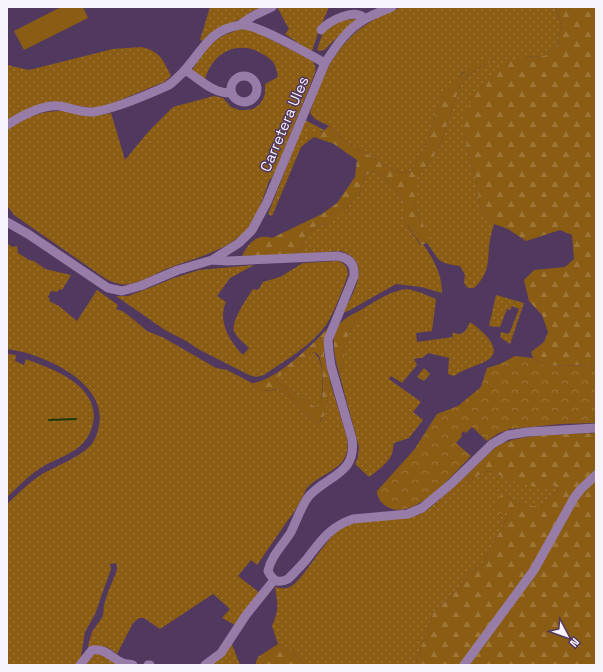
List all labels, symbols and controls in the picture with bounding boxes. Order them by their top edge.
street label: Carretera Ules [255,73,313,175]
north arrow [547,616,587,656]
text: N [567,635,582,650]

